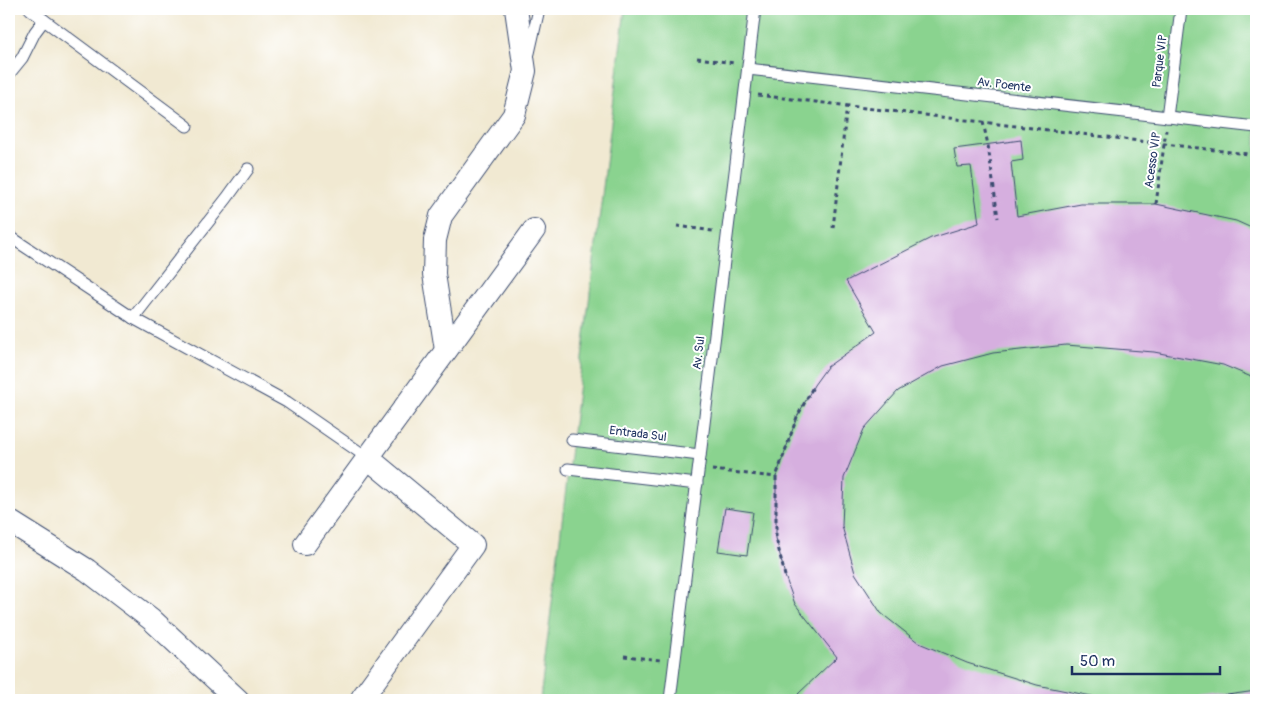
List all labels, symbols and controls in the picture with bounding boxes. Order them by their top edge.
street label: Parque VIP [1149,33,1171,88]
street label: Av. Poente [976,74,1032,96]
street label: Acesso VIP [1142,130,1164,189]
street label: Av. Sul [690,335,709,371]
street label: Entrada Sul [609,423,668,445]
scale bar [1072,644,1220,676]
text: 50 m [1080,652,1115,671]

